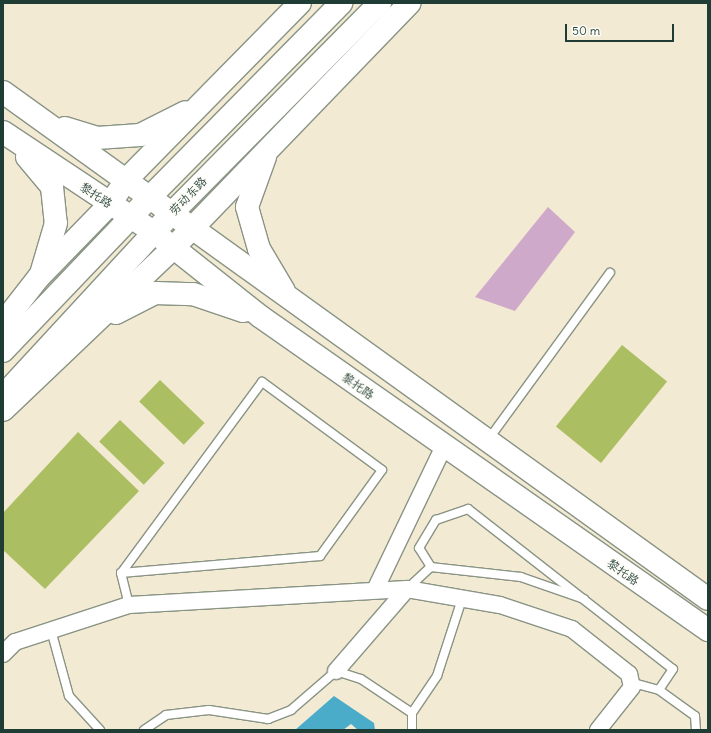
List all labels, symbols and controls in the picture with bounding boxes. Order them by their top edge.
scale bar [567,16,676,42]
text: 50 m [572,23,600,38]
street label: 劳动东路 [166,174,210,218]
street label: 黎托路 [77,179,115,211]
street label: 黎托路 [339,370,377,402]
street label: 黎托路 [604,556,642,588]

